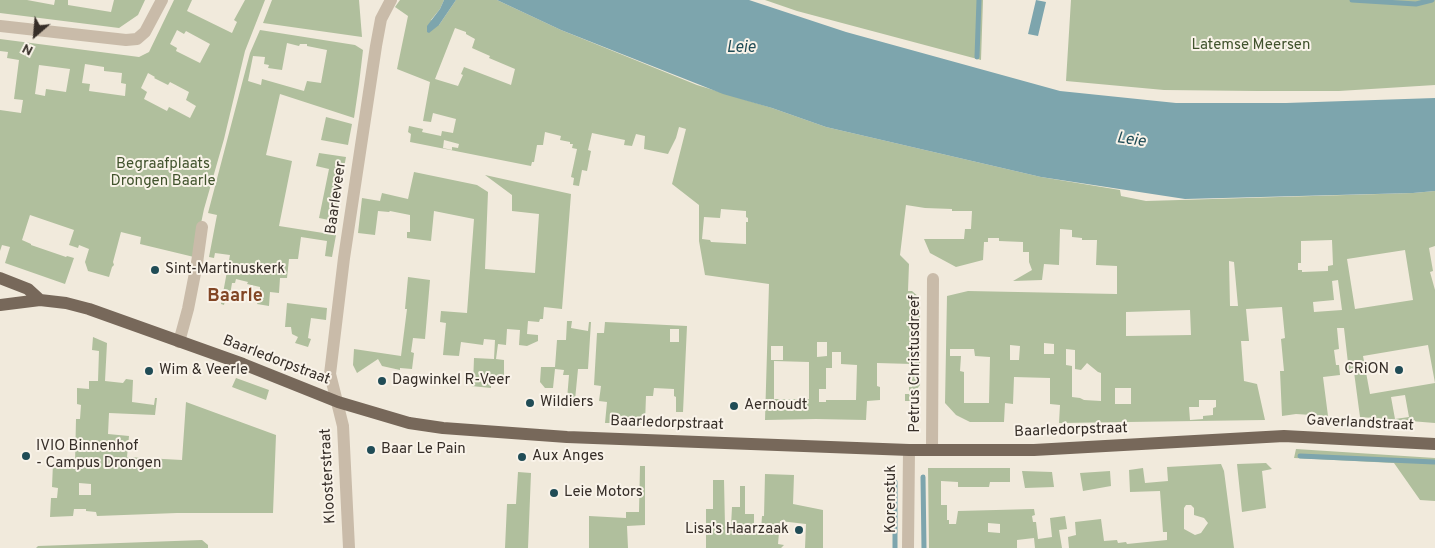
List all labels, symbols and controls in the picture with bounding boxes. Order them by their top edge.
north arrow [10,10,60,60]
park label: Latemse Meersen [1192,37,1310,55]
text: N [20,39,36,59]
water label: Leie [726,39,756,59]
water label: Leie [1115,129,1147,153]
park label: Begraafplaats Drongen Baarle [110,156,216,191]
street label: Baarleveer [323,160,351,236]
place label: Sint-Martinuskerk [165,261,285,279]
marker: Sint-Martinuskerk [149,264,161,276]
district label: Baarle [207,286,263,308]
street label: Petrus Christusdreef [907,295,925,433]
street label: Baarledorpstraat [220,332,332,390]
place label: CRiON [1344,361,1389,379]
place label: Wim & Veerle [159,362,248,380]
marker: CRiON [1393,364,1405,376]
marker: Wim & Veerle [143,365,155,377]
place label: Dagwinkel R-Veer [392,372,510,390]
marker: Dagwinkel R-Veer [376,375,388,387]
place label: Wildiers [540,394,594,412]
marker: Wildiers [524,397,536,409]
place label: Aernoudt [744,397,808,415]
marker: Aernoudt [728,400,740,412]
street label: Gaverlandstraat [1306,412,1414,436]
street label: Baarledorpstraat [610,413,724,435]
street label: Baarledorpstraat [1014,420,1128,442]
street label: Kloosterstraat [318,428,340,524]
place label: IVIO Binnenhof - Campus Drongen [36,438,161,473]
place label: Baar Le Pain [381,441,466,459]
marker: Baar Le Pain [365,444,377,456]
place label: Aux Anges [532,448,604,466]
marker: IVIO Binnenhof - Campus Drongen [20,450,32,462]
marker: Aux Anges [516,451,528,463]
street label: Korenstuk [883,465,901,533]
place label: Leie Motors [564,484,643,502]
marker: Leie Motors [548,487,560,499]
place label: Lisa's Haarzaak [685,521,789,539]
marker: Lisa's Haarzaak [793,524,805,536]

